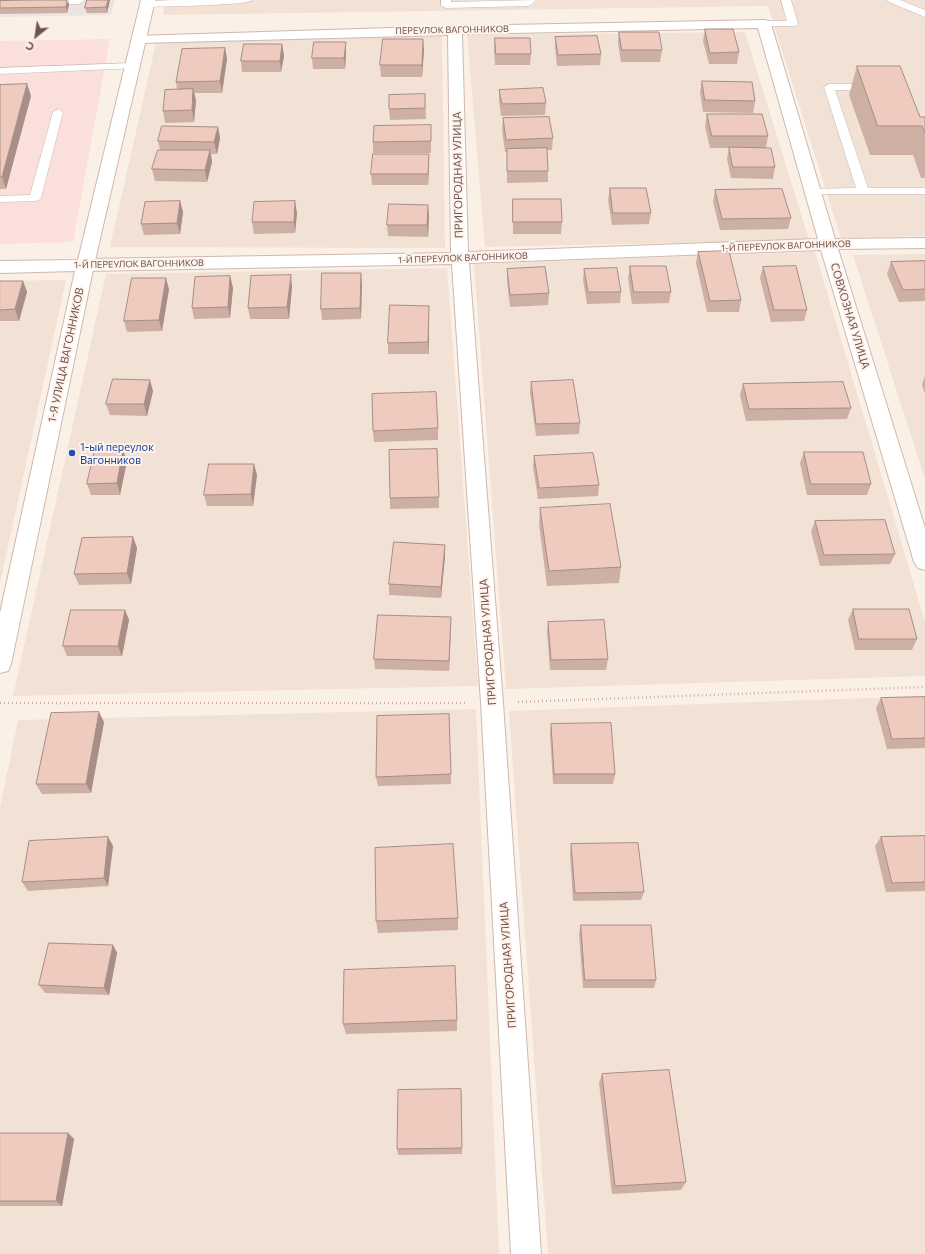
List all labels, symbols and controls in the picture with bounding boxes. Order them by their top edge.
north arrow [16,16,56,56]
street label: ПЕРЕУЛОК ВАГОННИКОВ [395,24,509,36]
text: С [23,39,36,54]
street label: ПРИГОРОДНАЯ УЛИЦА [450,111,466,239]
street label: 1-Й ПЕРЕУЛОК ВАГОННИКОВ [721,238,851,254]
street label: 1-Й ПЕРЕУЛОК ВАГОННИКОВ [398,250,528,266]
street label: 1-Й ПЕРЕУЛОК ВАГОННИКОВ [74,257,204,271]
street label: СОВХОЗНАЯ УЛИЦА [828,261,872,371]
street label: 1-Я УЛИЦА ВАГОННИКОВ [45,286,87,424]
place label: 1-ый переулок Вагонников [80,440,154,466]
marker: 1-ый переулок Вагонников [67,448,77,458]
street label: ПРИГОРОДНАЯ УЛИЦА [477,578,499,706]
street label: ПРИГОРОДНАЯ УЛИЦА [497,901,519,1029]

